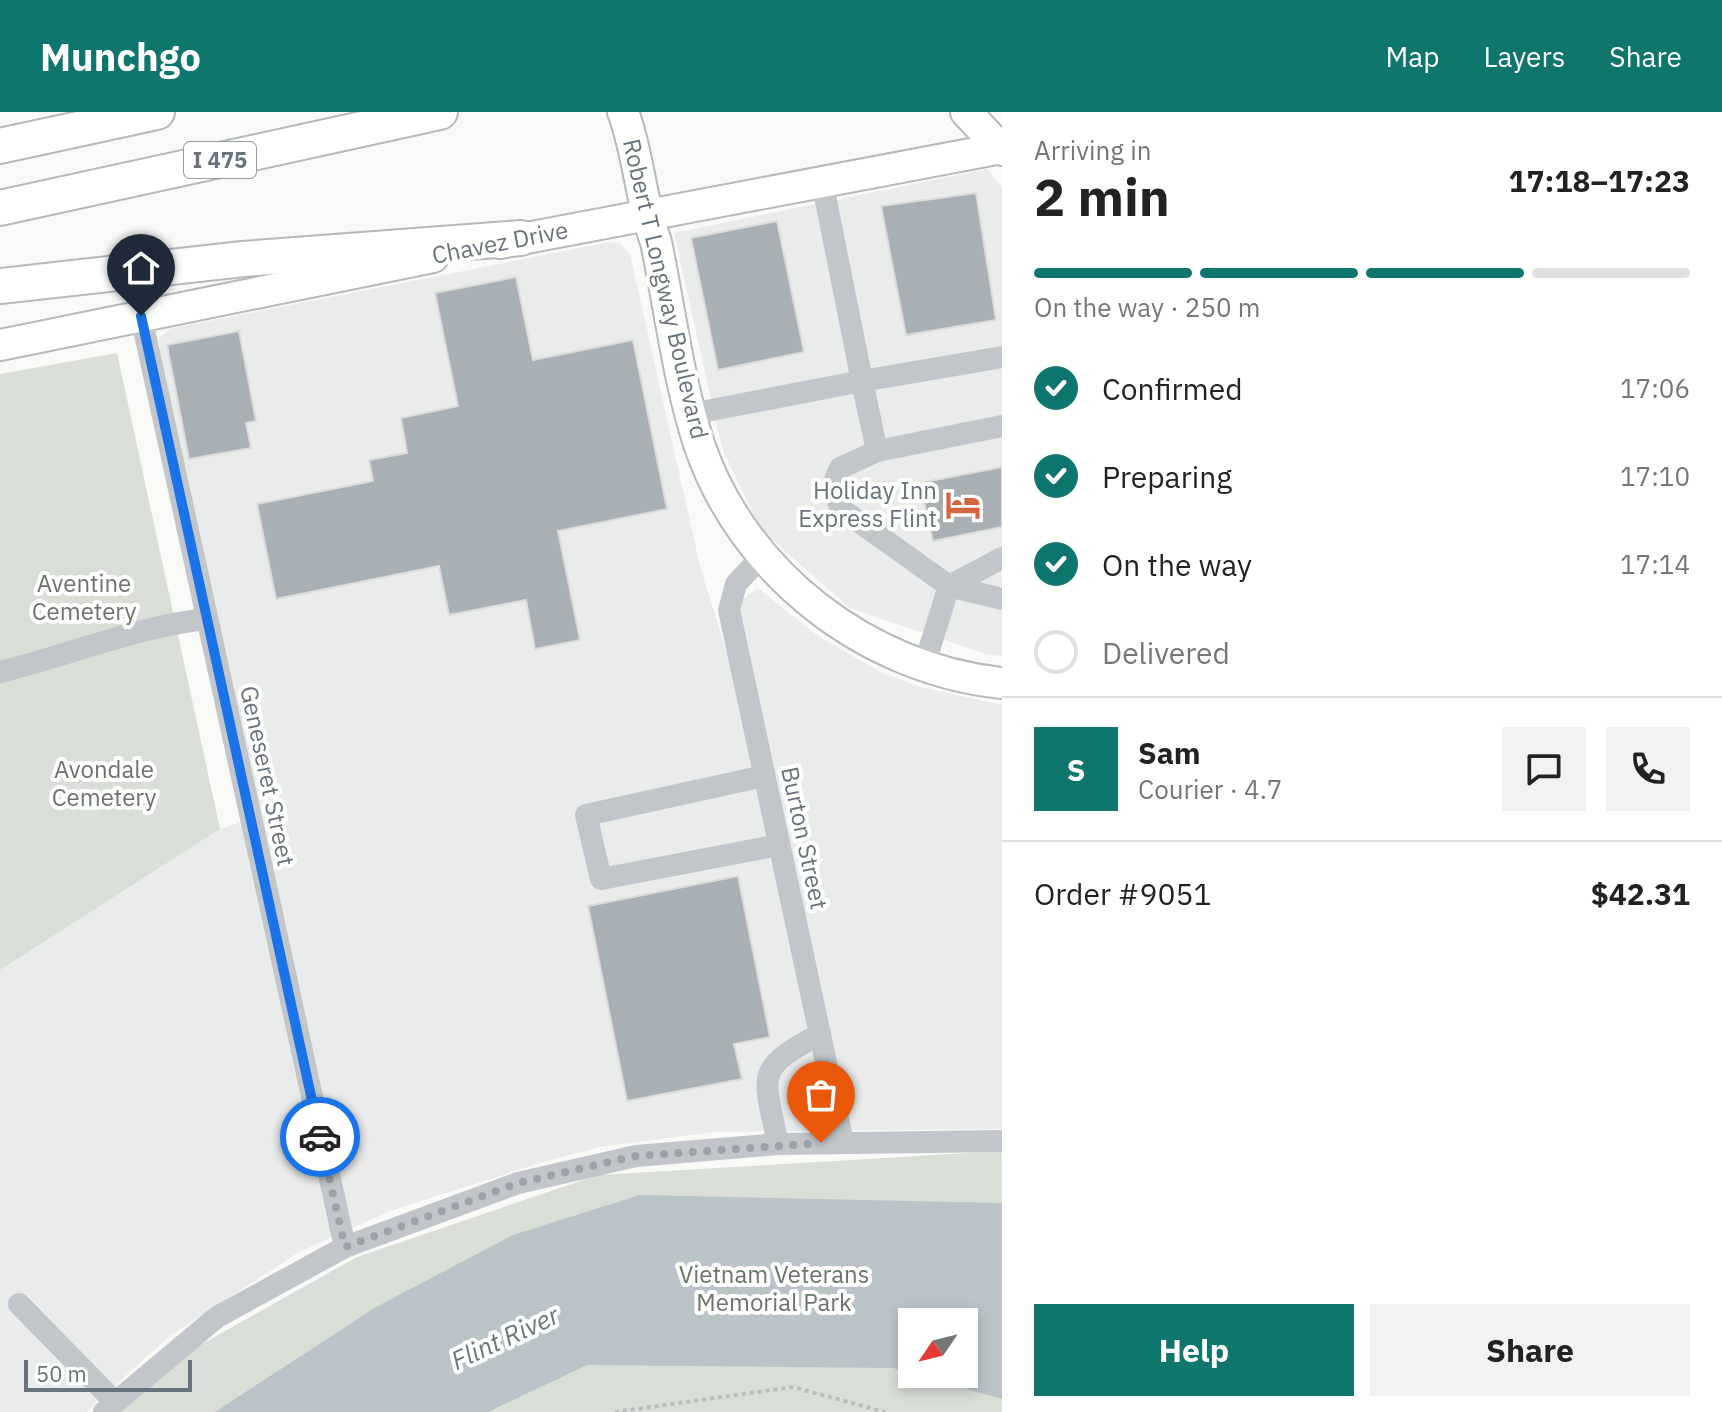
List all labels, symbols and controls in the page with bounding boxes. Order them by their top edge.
text: Munchgo [40,32,201,81]
text: Map [1385,38,1439,75]
text: Layers [1483,38,1565,75]
text: Share [1609,38,1682,75]
text: Arriving in [1034,133,1151,167]
street label: Robert T Longway Boulevard [616,135,716,442]
road number: I 475 [184,142,256,178]
text: 17:18–17:23 [1509,161,1690,200]
text: 2 min [1034,163,1170,230]
street label: Chavez Drive [429,213,571,271]
pin [107,234,175,316]
icon: home [119,246,163,290]
text: On the way · 250 m [1034,290,1260,324]
icon: check [1034,366,1078,410]
text: Confirmed [1102,369,1243,408]
text: 17:06 [1620,371,1690,405]
icon: check [1034,454,1078,498]
text: Preparing [1102,457,1232,496]
text: 17:10 [1620,459,1690,493]
place label: Holiday Inn Express Flint [798,474,937,534]
hotel icon: Holiday Inn Express Flint [944,486,982,524]
icon: check [1034,542,1078,586]
text: On the way [1102,545,1252,584]
text: 17:14 [1620,547,1690,581]
park label: Aventine Cemetery [32,567,136,627]
text: Delivered [1102,633,1230,672]
street label: Geneseret Street [233,683,303,869]
button: chat [1502,727,1586,811]
button: phone [1606,727,1690,811]
text: Sam [1138,733,1201,772]
text: S [1067,750,1085,789]
park label: Avondale Cemetery [52,753,156,813]
street label: Burton Street [774,763,836,912]
text: Courier · 4.7 [1138,772,1282,806]
text: Order #9051 [1034,874,1211,913]
text: $42.31 [1591,874,1690,913]
pin [787,1061,855,1143]
icon: bag [799,1073,843,1117]
courier [280,1097,360,1177]
icon: car [298,1115,342,1159]
park label: Vietnam Veterans Memorial Park [679,1258,869,1318]
water label: Flint River [445,1297,565,1377]
button: Help [1034,1304,1354,1396]
button: Share [1370,1304,1690,1396]
north arrow [898,1308,978,1388]
map controls [898,1308,978,1388]
scale bar [24,1356,192,1392]
text: 50 m [36,1359,87,1388]

